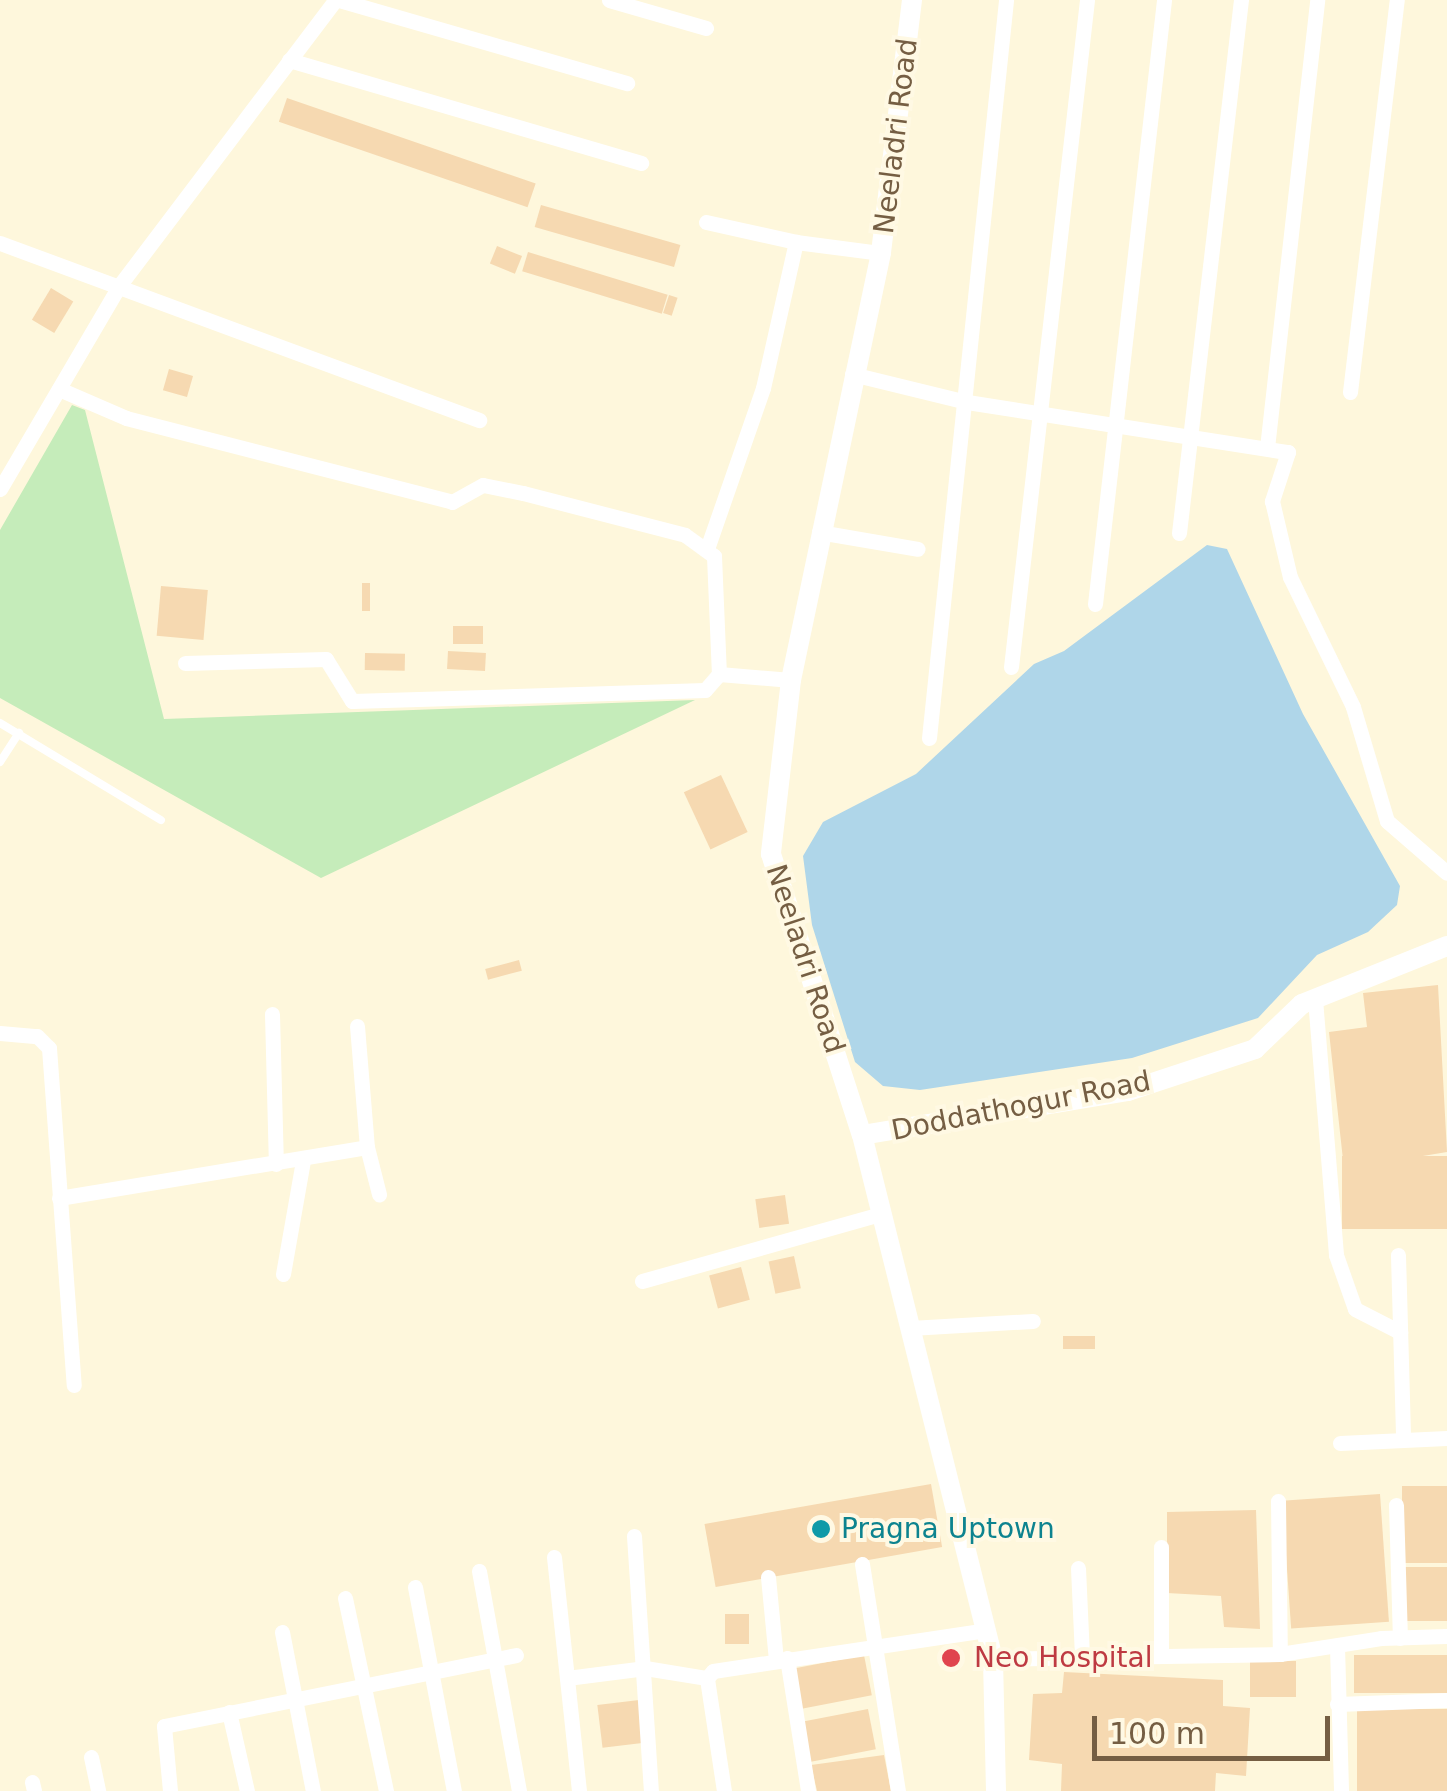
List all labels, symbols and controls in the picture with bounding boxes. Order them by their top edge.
street label: Neeladri Road [867,36,925,236]
street label: Neeladri Road [759,860,851,1058]
street label: Doddathogur Road [888,1064,1154,1148]
place label: Pragna Uptown [841,1512,1055,1546]
marker: Pragna Uptown [810,1518,832,1540]
place label: Neo Hospital [974,1641,1152,1675]
marker: Neo Hospital [938,1645,964,1671]
scale bar [1097,1696,1334,1758]
text: 100 m [1109,1716,1205,1751]

